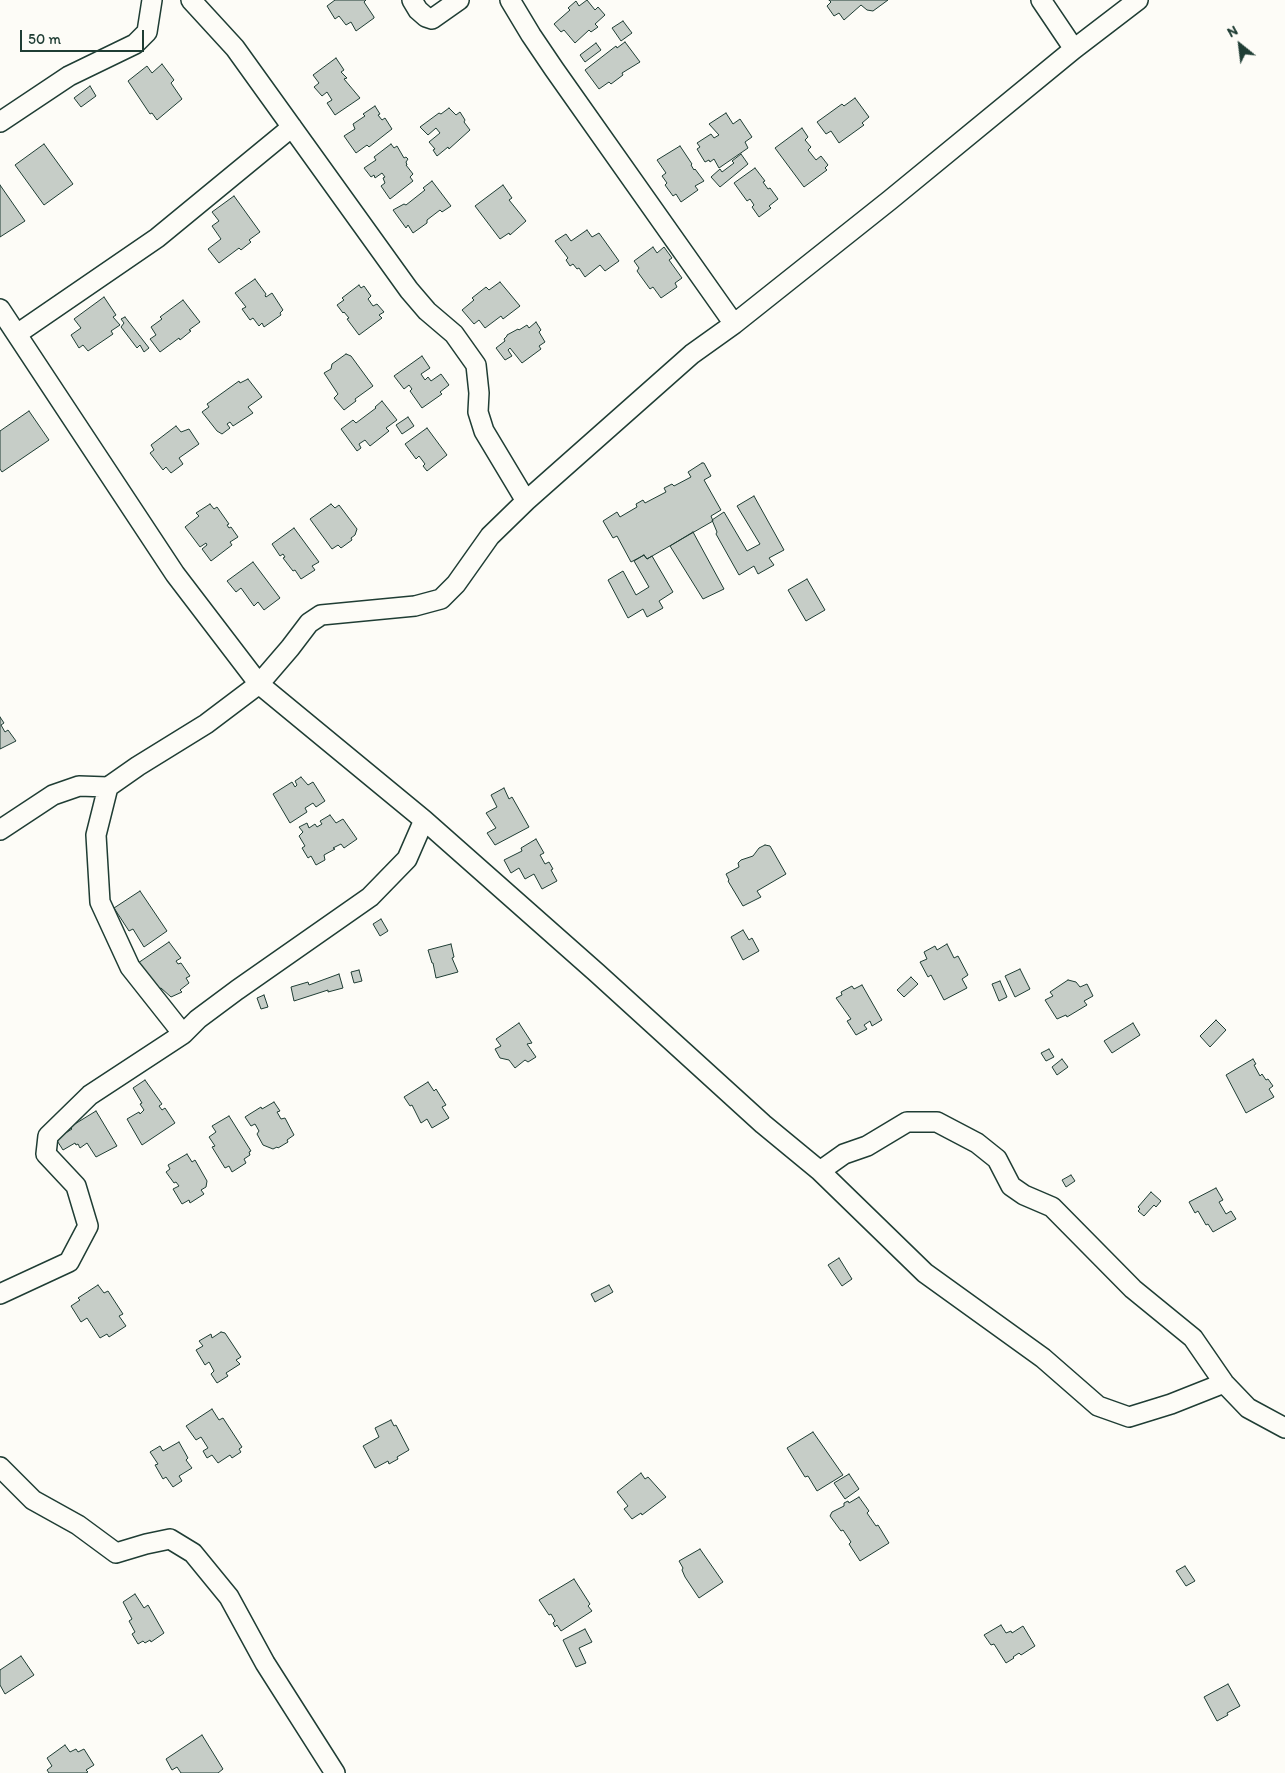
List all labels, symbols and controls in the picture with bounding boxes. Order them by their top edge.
scale bar [22,20,146,52]
north arrow [1215,20,1265,70]
text: N [1224,22,1241,41]
text: 50 m [28,30,61,48]

